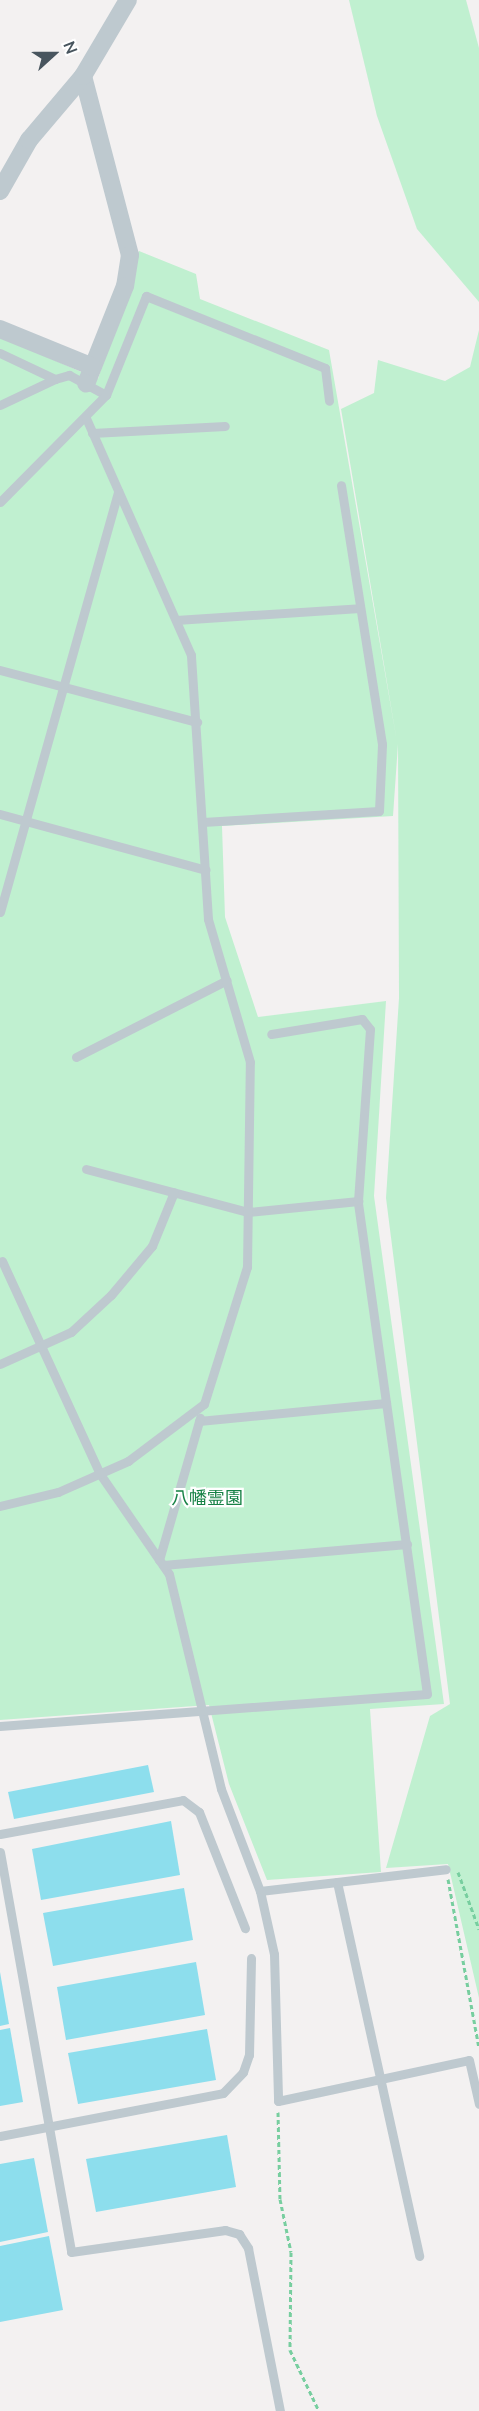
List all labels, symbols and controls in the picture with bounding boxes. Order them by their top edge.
north arrow [24,24,84,84]
text: N [59,38,82,57]
park label: 八幡霊園 [171,1487,243,1509]

